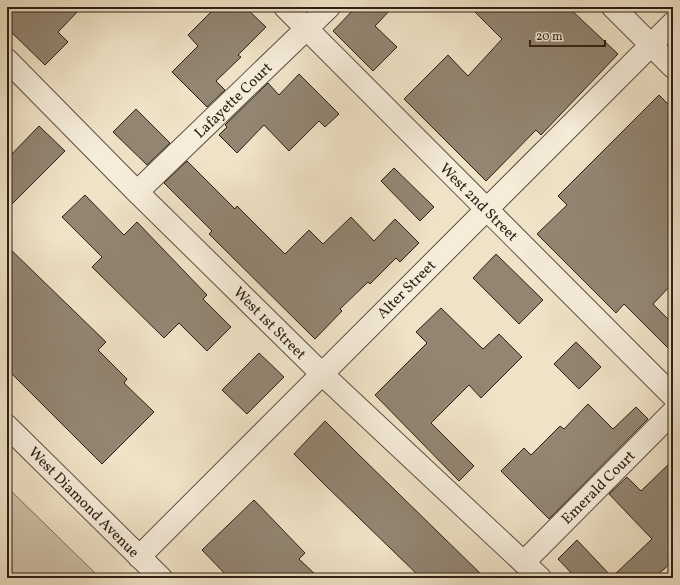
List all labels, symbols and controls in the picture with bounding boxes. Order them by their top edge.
scale bar [530,22,605,48]
text: 20 m [536,29,563,45]
street label: Lafayette Court [190,58,278,144]
street label: West 2nd Street [434,159,522,247]
street label: Alter Street [373,256,441,324]
street label: West 1st Street [228,283,310,365]
street label: West Diamond Avenue [23,443,143,563]
street label: Emerald Court [557,446,641,530]

